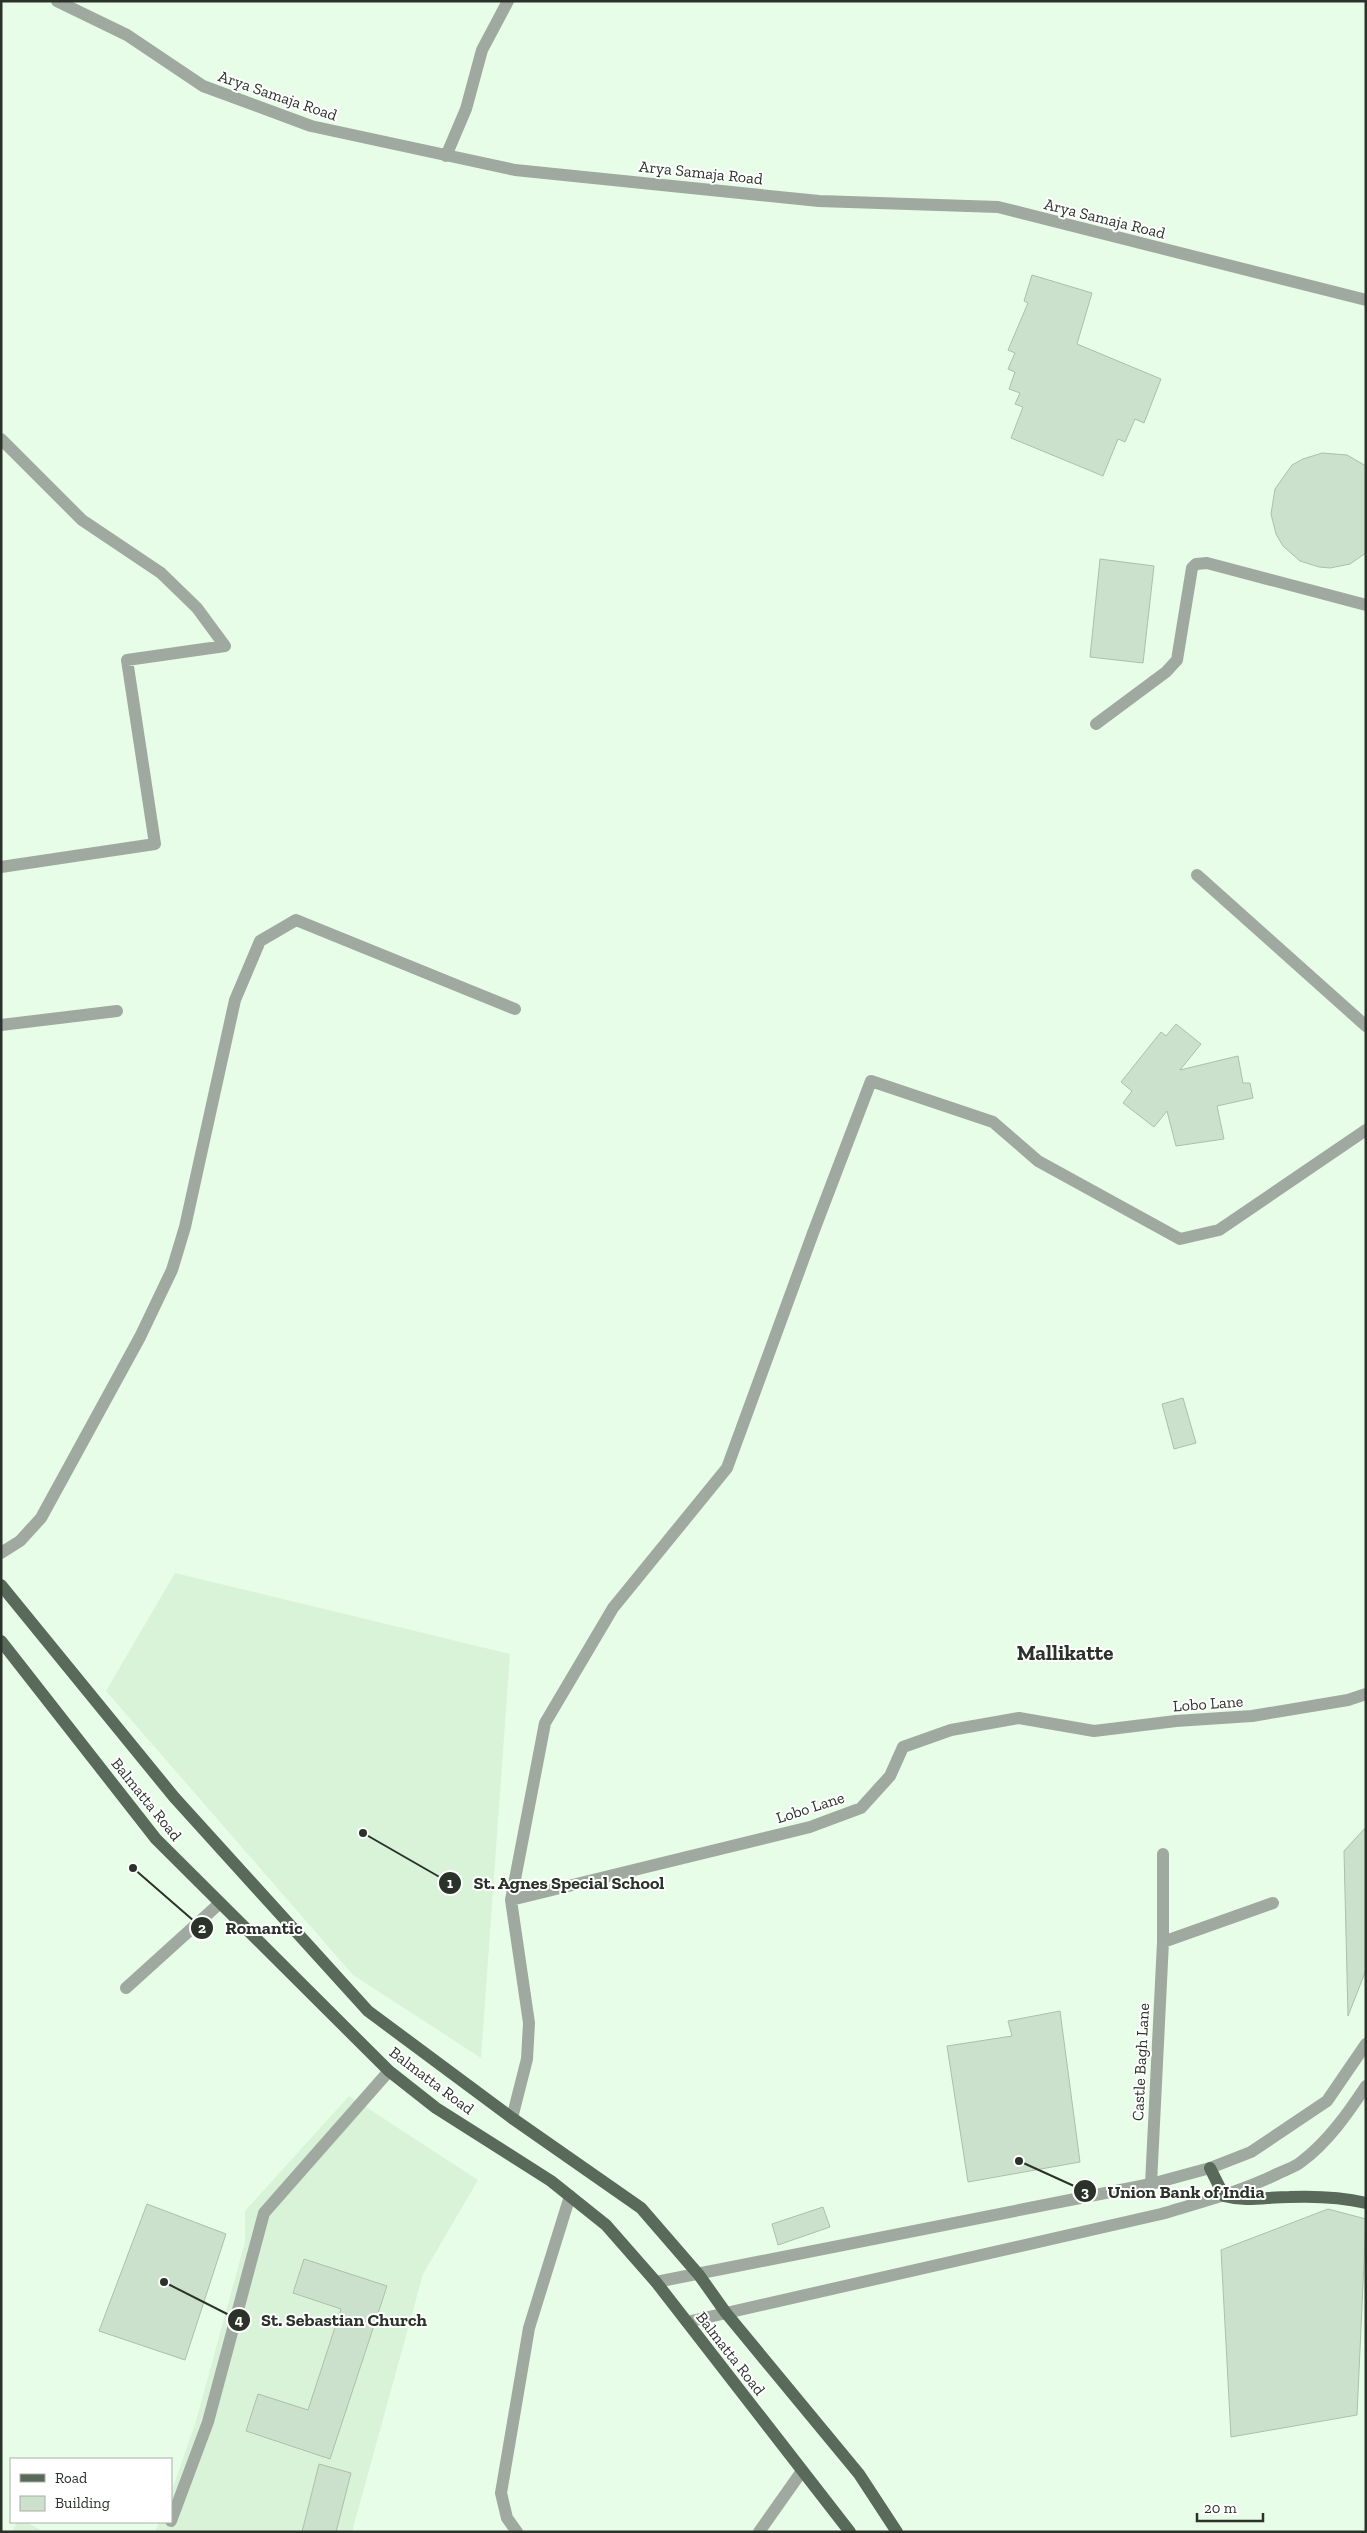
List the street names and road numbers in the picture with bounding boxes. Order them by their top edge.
street label: Arya Samaja Road [216,66,340,125]
street label: Arya Samaja Road [638,157,764,188]
street label: Arya Samaja Road [1042,194,1168,243]
street label: Lobo Lane [1172,1692,1244,1715]
street label: Balmatta Road [108,1754,186,1845]
street label: Lobo Lane [774,1788,847,1827]
street label: Castle Bagh Lane [1128,2003,1153,2122]
street label: Balmatta Road [386,2042,478,2118]
street label: Balmatta Road [692,2308,769,2399]

